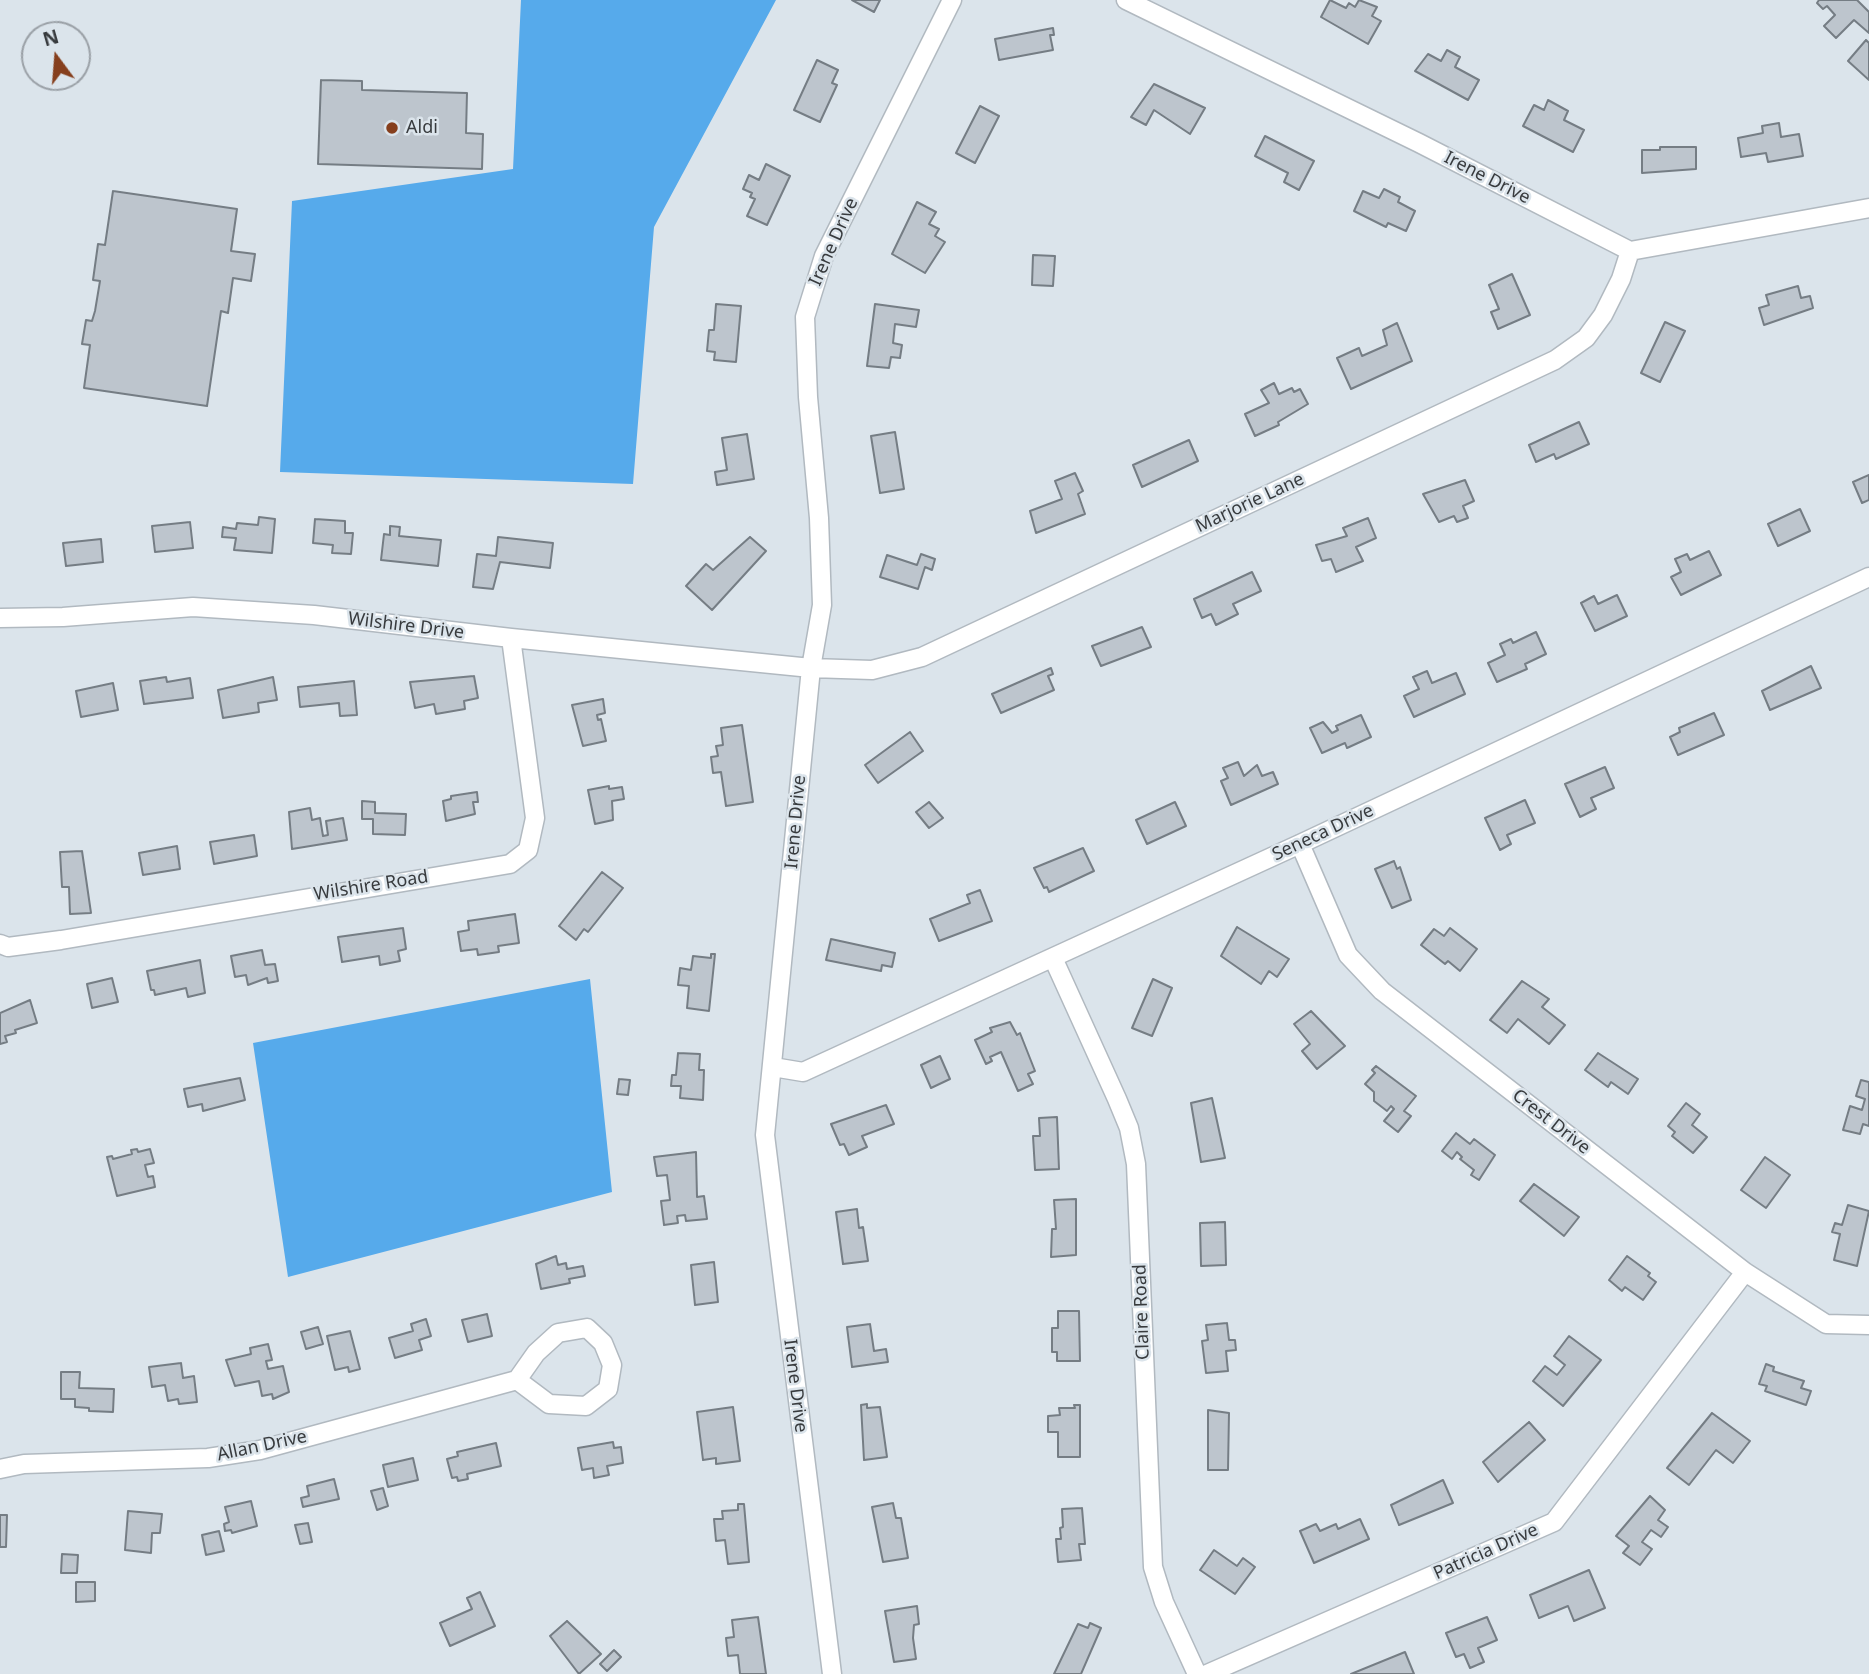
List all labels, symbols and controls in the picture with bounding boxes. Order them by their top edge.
north arrow [21,21,91,91]
text: N [40,23,62,52]
place label: Aldi [406,117,438,139]
marker: Aldi [384,120,400,136]
street label: Irene Drive [1440,147,1534,209]
street label: Irene Drive [805,195,863,289]
street label: Marjorie Lane [1192,468,1308,538]
street label: Wilshire Drive [347,608,465,644]
street label: Irene Drive [781,774,811,870]
street label: Seneca Drive [1269,800,1377,866]
street label: Wilshire Road [312,866,430,906]
street label: Crest Drive [1508,1085,1594,1159]
street label: Claire Road [1130,1264,1154,1360]
street label: Irene Drive [779,1338,811,1434]
street label: Allan Drive [215,1426,309,1466]
street label: Patricia Drive [1430,1519,1542,1585]

